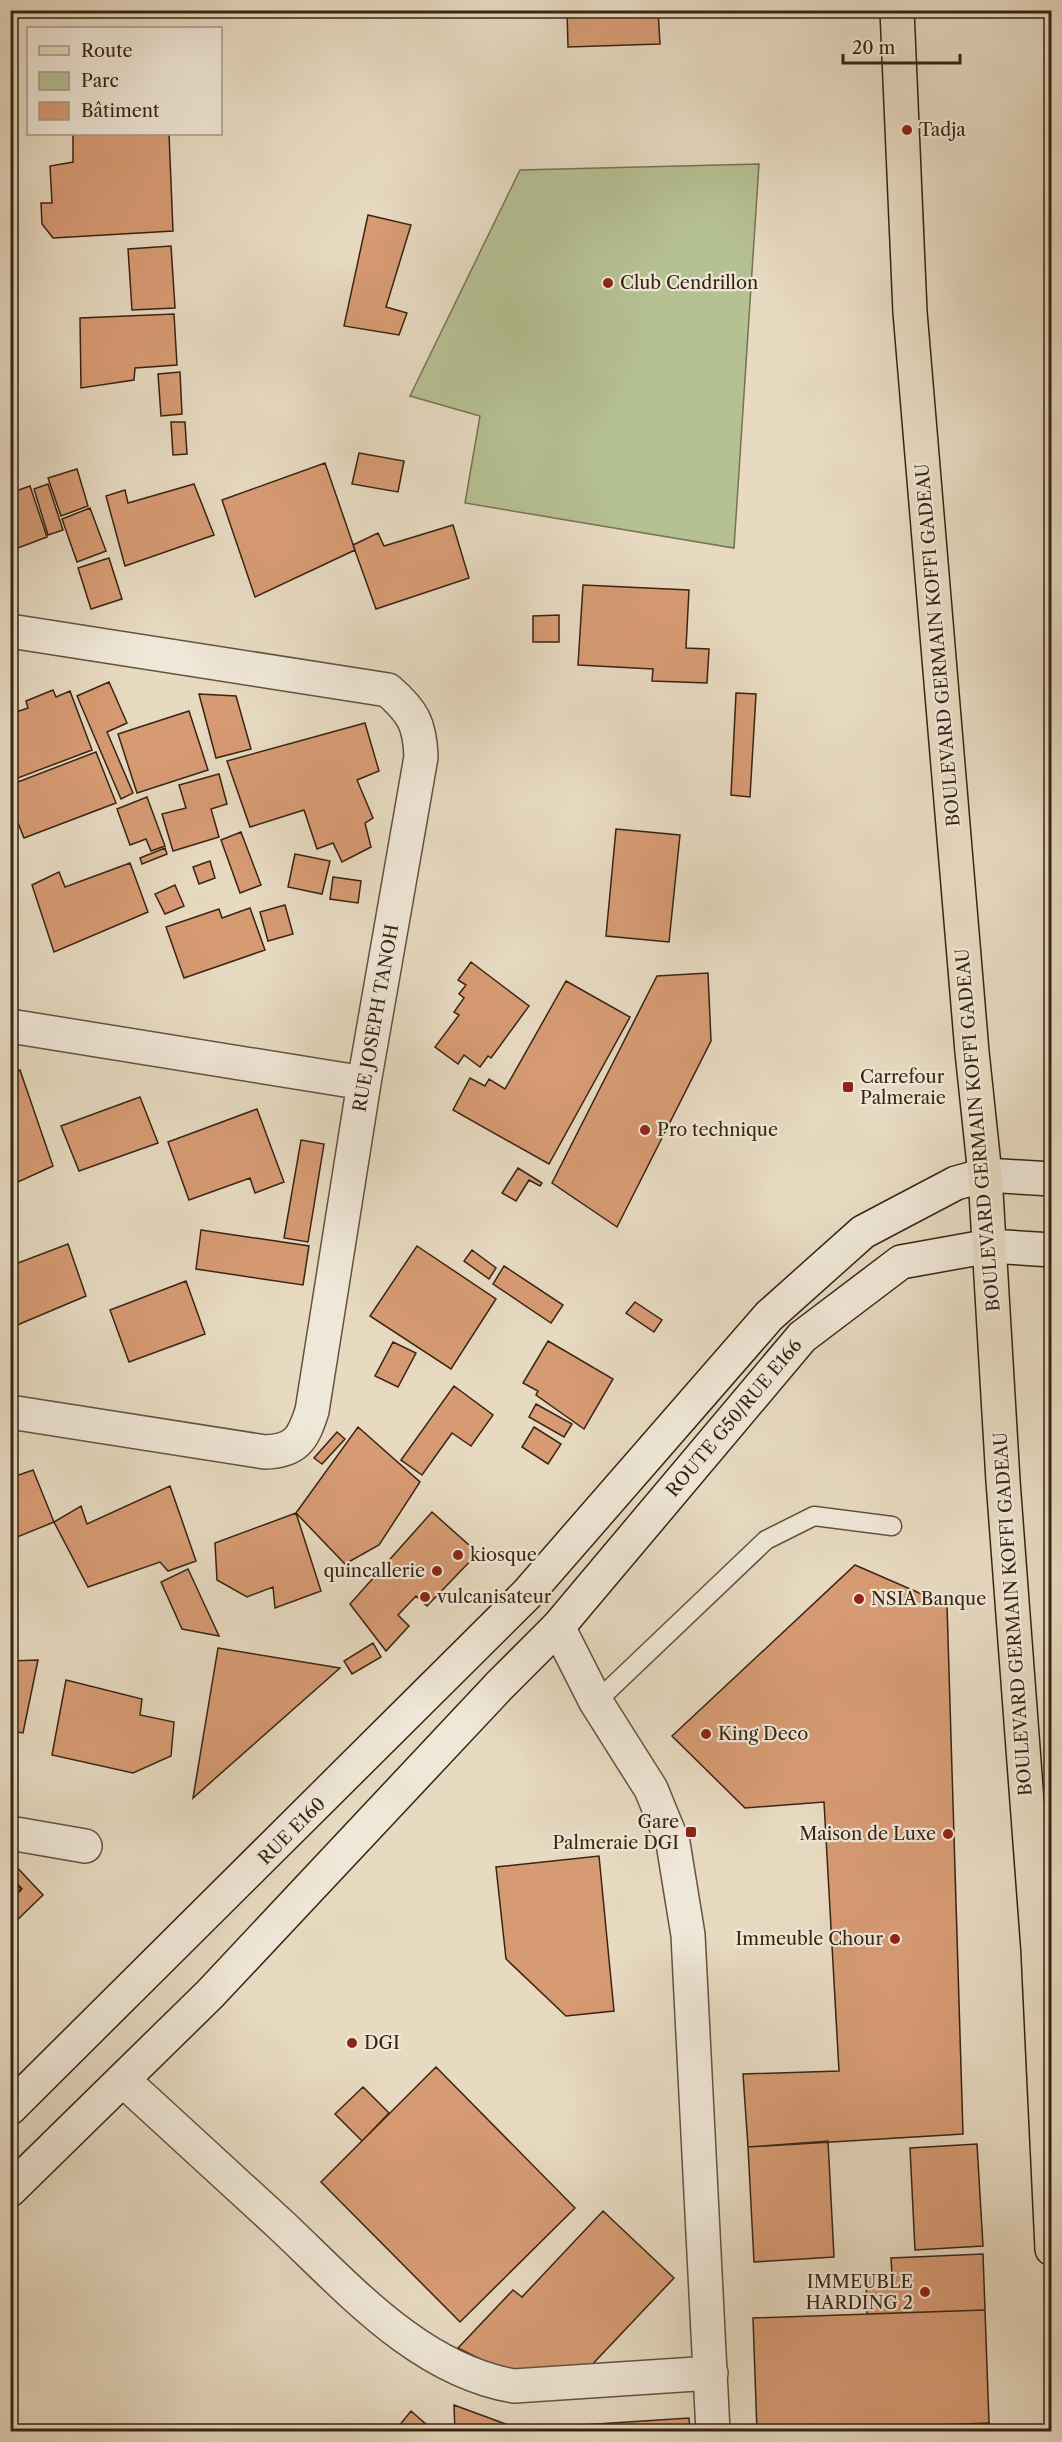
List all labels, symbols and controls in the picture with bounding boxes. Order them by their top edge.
legend [27,27,222,135]
scale bar [843,27,960,65]
text: 20 m [852,37,896,59]
text: Route [81,40,133,62]
text: Parc [81,70,119,92]
text: Bâtiment [81,100,160,122]
place label: Tadja [919,119,966,141]
marker: Tadja [900,123,914,137]
place label: Club Cendrillon [620,272,758,294]
marker: Club Cendrillon [601,276,615,290]
street label: BOULEVARD GERMAIN KOFFI GADEAU [911,462,965,828]
street label: RUE JOSEPH TANOH [349,922,403,1114]
street label: BOULEVARD GERMAIN KOFFI GADEAU [951,947,1005,1313]
place label: Carrefour Palmeraie [860,1066,946,1109]
marker: Carrefour Palmeraie [841,1080,855,1094]
place label: Pro technique [657,1119,778,1141]
marker: Pro technique [638,1123,652,1137]
street label: ROUTE G50/RUE E166 [662,1335,806,1501]
street label: BOULEVARD GERMAIN KOFFI GADEAU [989,1431,1037,1797]
place label: kiosque [470,1544,537,1566]
marker: kiosque [451,1548,465,1562]
place label: quincallerie [323,1560,425,1582]
marker: quincallerie [430,1564,444,1578]
place label: vulcanisateur [436,1586,552,1608]
place label: NSIA Banque [871,1588,986,1610]
marker: vulcanisateur [418,1590,432,1604]
marker: NSIA Banque [852,1592,866,1606]
place label: King Deco [718,1723,808,1745]
marker: King Deco [699,1727,713,1741]
street label: RUE E160 [254,1793,330,1869]
place label: Gare Palmeraie DGI [552,1811,679,1854]
place label: Maison de Luxe [799,1823,936,1845]
marker: Gare Palmeraie DGI [684,1825,698,1839]
marker: Maison de Luxe [941,1827,955,1841]
place label: Immeuble Chour [736,1928,883,1950]
marker: Immeuble Chour [888,1932,902,1946]
place label: DGI [364,2032,400,2054]
marker: DGI [345,2036,359,2050]
place label: IMMEUBLE HARDING 2 [806,2271,913,2314]
marker: IMMEUBLE HARDING 2 [918,2285,932,2299]

